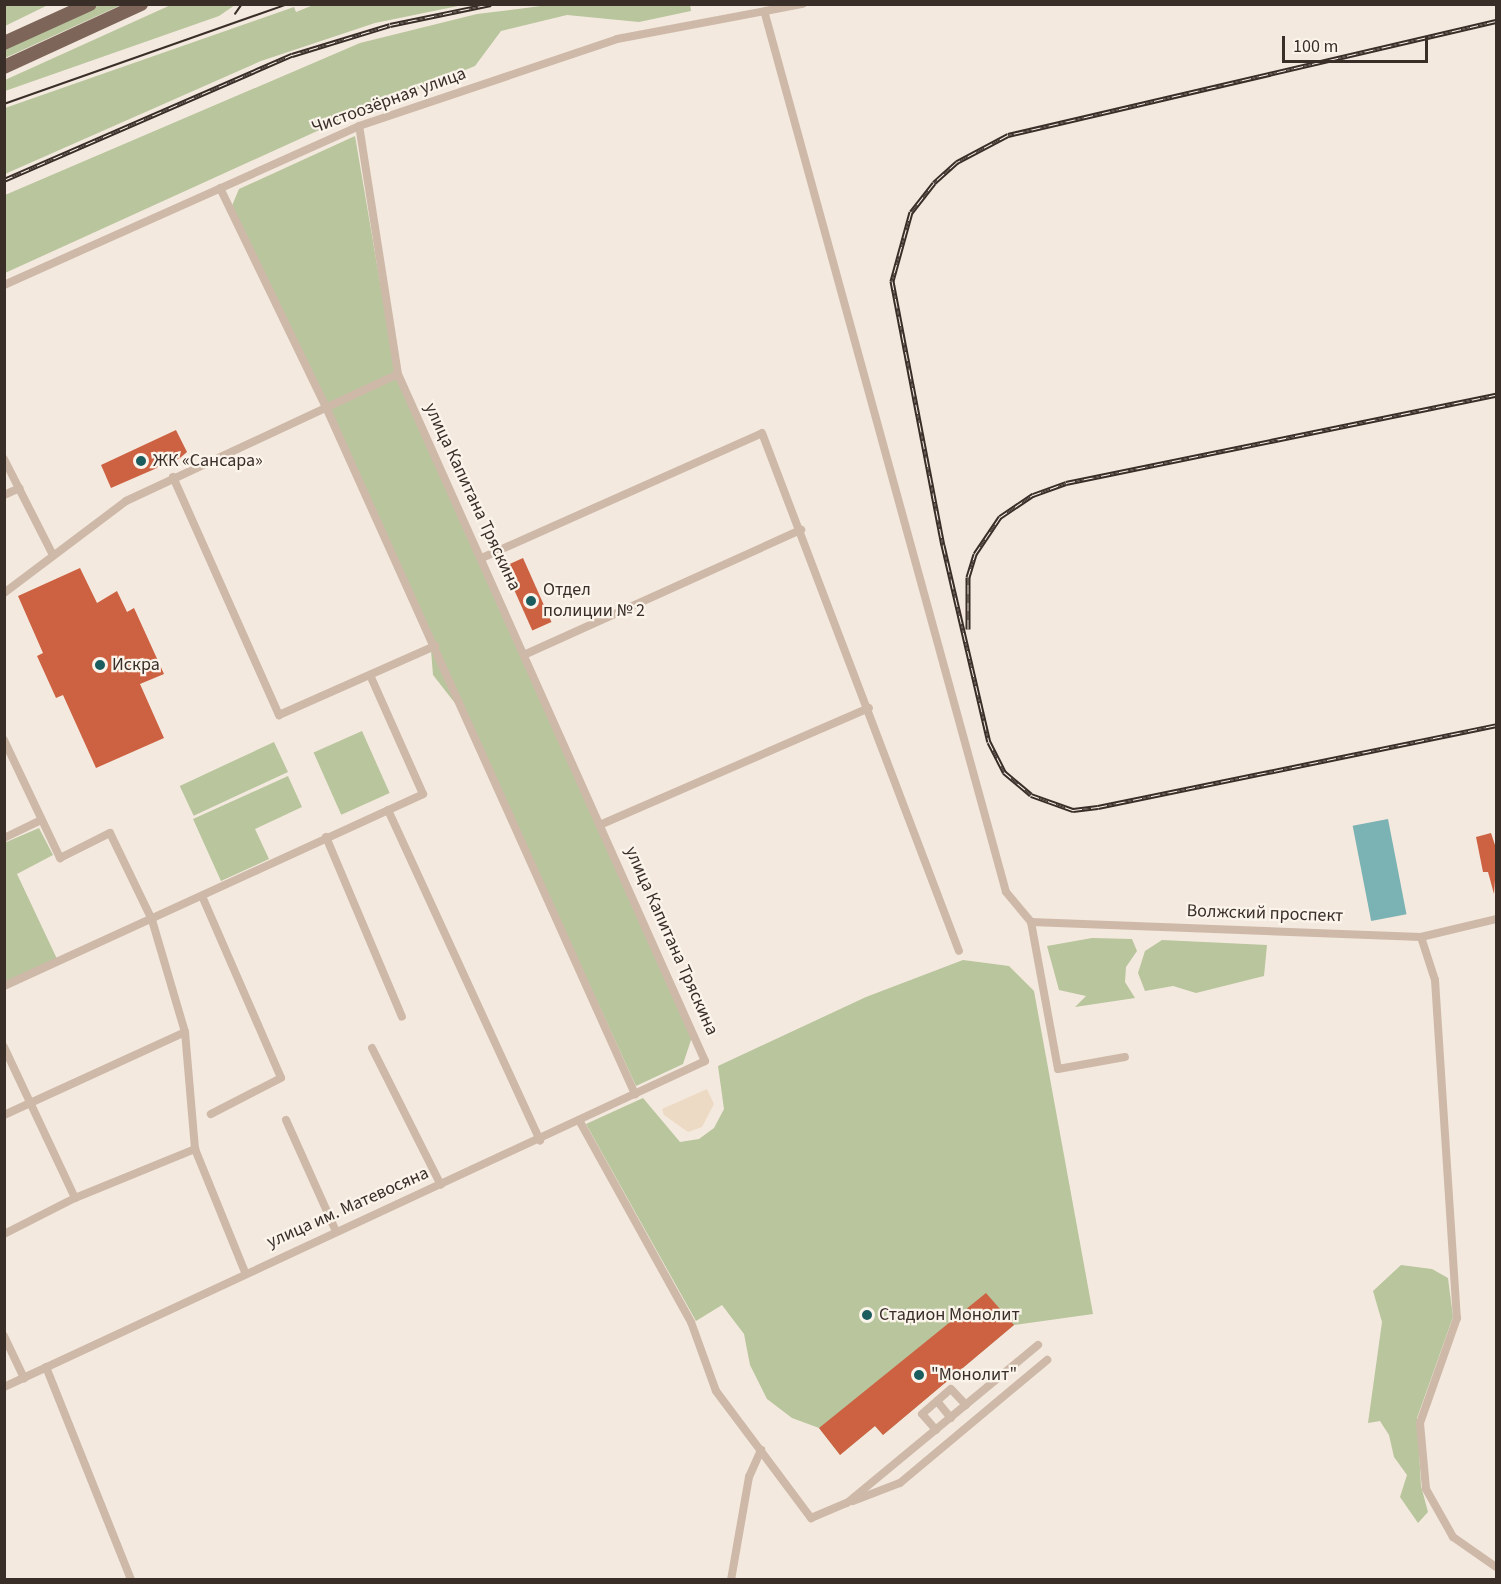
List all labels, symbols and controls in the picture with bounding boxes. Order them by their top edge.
scale bar [1285,24,1430,62]
text: 100 m [1293,34,1338,59]
street label: Чистоозёрная улица [309,63,469,139]
street label: улица Капитана Тряскина [419,400,525,594]
place label: ЖК «Сансара» [153,450,263,472]
marker: ЖК «Сансара» [134,454,148,468]
place label: Отдел полиции № 2 [543,580,645,622]
marker: Отдел полиции № 2 [524,594,538,608]
place label: Искра [112,654,160,676]
marker: Искра [93,658,107,672]
street label: улица Капитана Тряскина [620,843,722,1039]
street label: Волжский проспект [1186,900,1344,928]
street label: улица им. Матевосяна [264,1163,432,1253]
place label: Стадион Монолит [879,1304,1020,1326]
marker: Стадион Монолит [860,1308,874,1322]
place label: "Монолит" [931,1364,1017,1386]
marker: "Монолит" [912,1368,926,1382]

